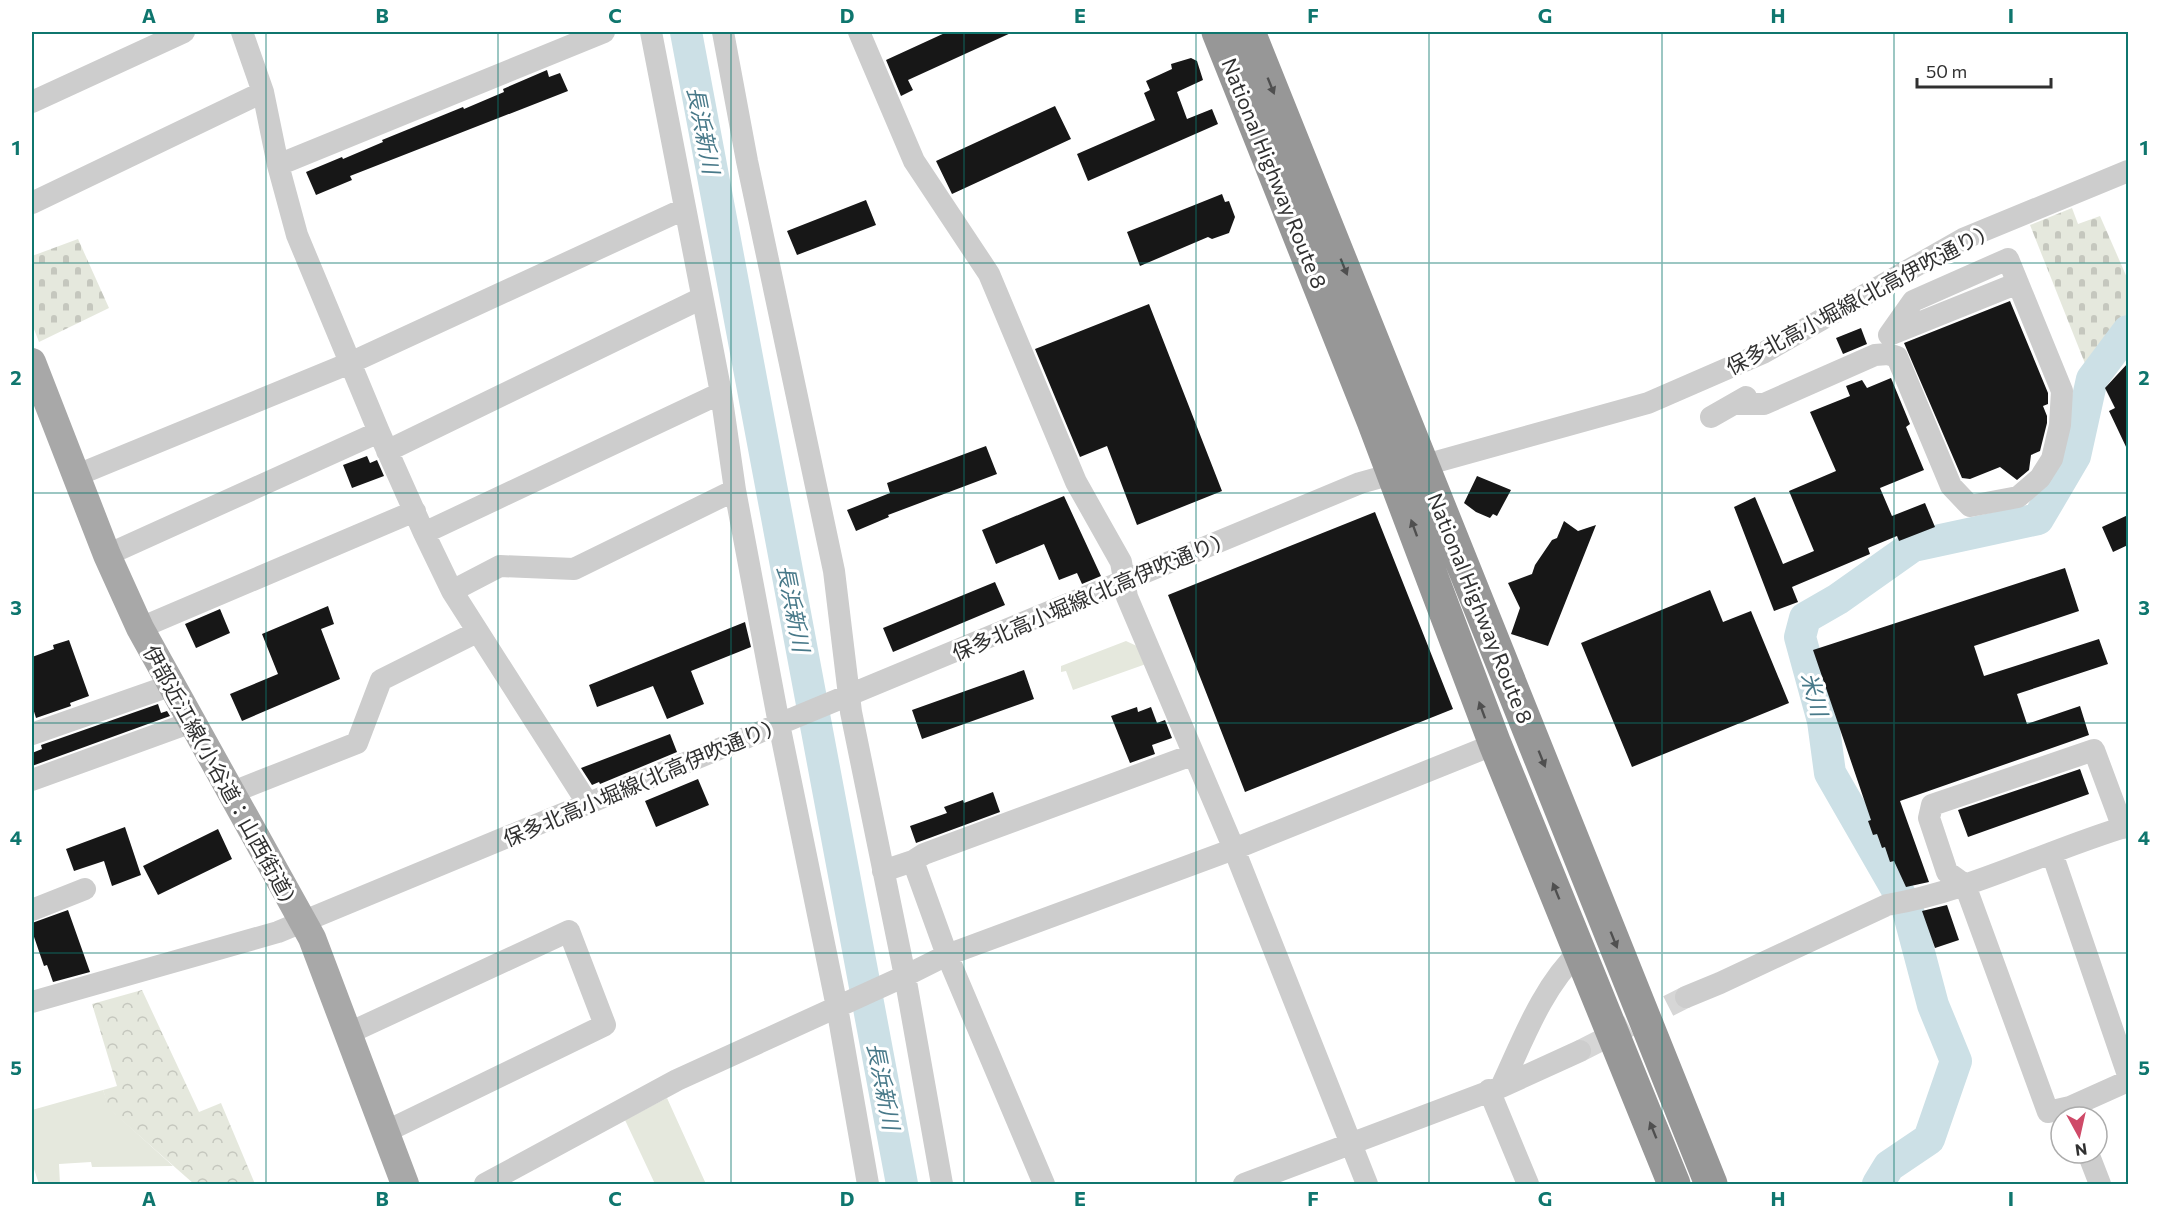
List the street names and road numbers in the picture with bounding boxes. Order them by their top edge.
street label: National Highway Route 8 [1217,54,1333,292]
street label: 保多北高小堀線(北高伊吹通り) [1721,221,1989,379]
street label: National Highway Route 8 [1423,489,1539,727]
street label: 保多北高小堀線(北高伊吹通り) [948,529,1224,665]
street label: 伊部近江線(小谷道：山西街道) [139,640,301,906]
street label: 保多北高小堀線(北高伊吹通り) [499,715,775,851]

